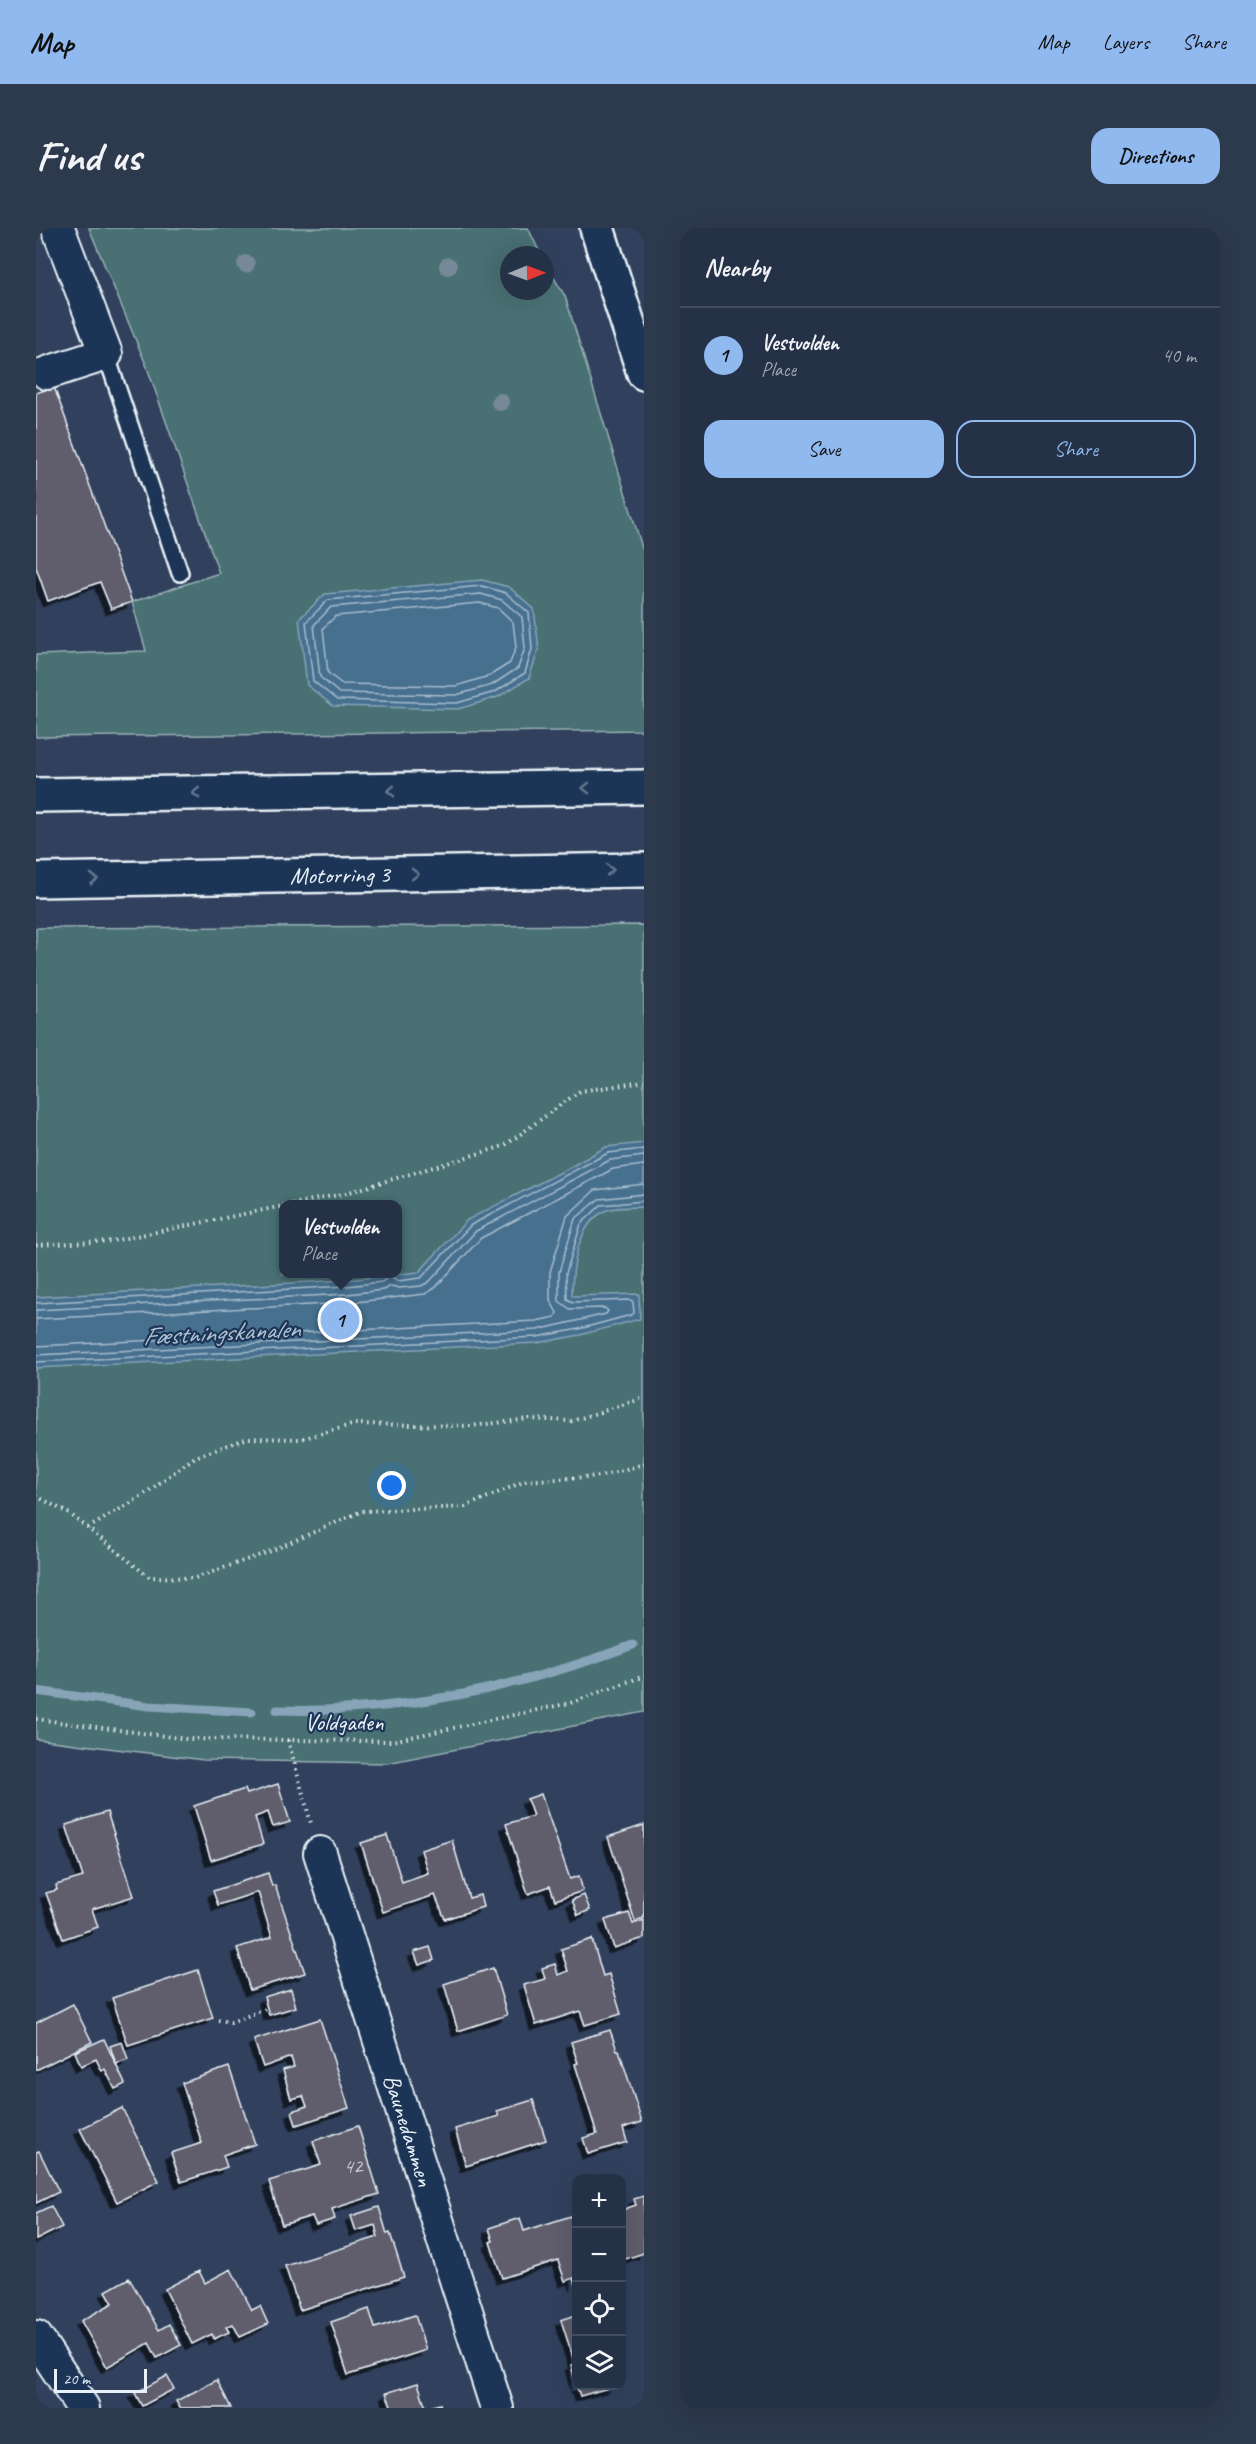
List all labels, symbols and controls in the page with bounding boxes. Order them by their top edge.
text: Map [30,25,73,60]
text: Map [1037,29,1070,55]
text: Layers [1103,29,1149,55]
text: Share [1182,29,1226,55]
button: Directions [1091,128,1220,184]
text: Find us [36,130,141,183]
north arrow [500,246,554,300]
text: Nearby [704,251,769,284]
text: Vestvolden [761,329,839,357]
text: 1 [719,343,728,368]
text: 40 m [1162,343,1196,368]
text: Place [761,357,796,382]
button: Save [704,420,944,478]
button: Share [956,420,1196,478]
one-way arrow [581,782,590,794]
one-way arrow [386,785,395,797]
one-way arrow [191,787,200,799]
street label: Motorring 3 [290,859,392,891]
one-way arrow [606,864,615,876]
one-way arrow [411,867,420,880]
one-way arrow [90,873,99,885]
popup [279,1200,402,1278]
text: Vestvolden [302,1213,379,1241]
text: Place [302,1241,337,1266]
pin: 1 [320,1298,360,1342]
water label: Fæstningskanalen [142,1312,303,1353]
your location [377,1471,406,1500]
street label: Voldgaden [304,1707,384,1737]
street label: Baunedammen [377,2070,440,2190]
house number: 42 [344,2153,364,2179]
map controls [572,2174,626,2390]
button: + [572,2174,626,2228]
button: − [572,2228,626,2282]
button: locate [572,2282,626,2336]
button: layers [572,2336,626,2390]
scale bar [54,2366,147,2394]
text: 20 m [63,2369,90,2389]

